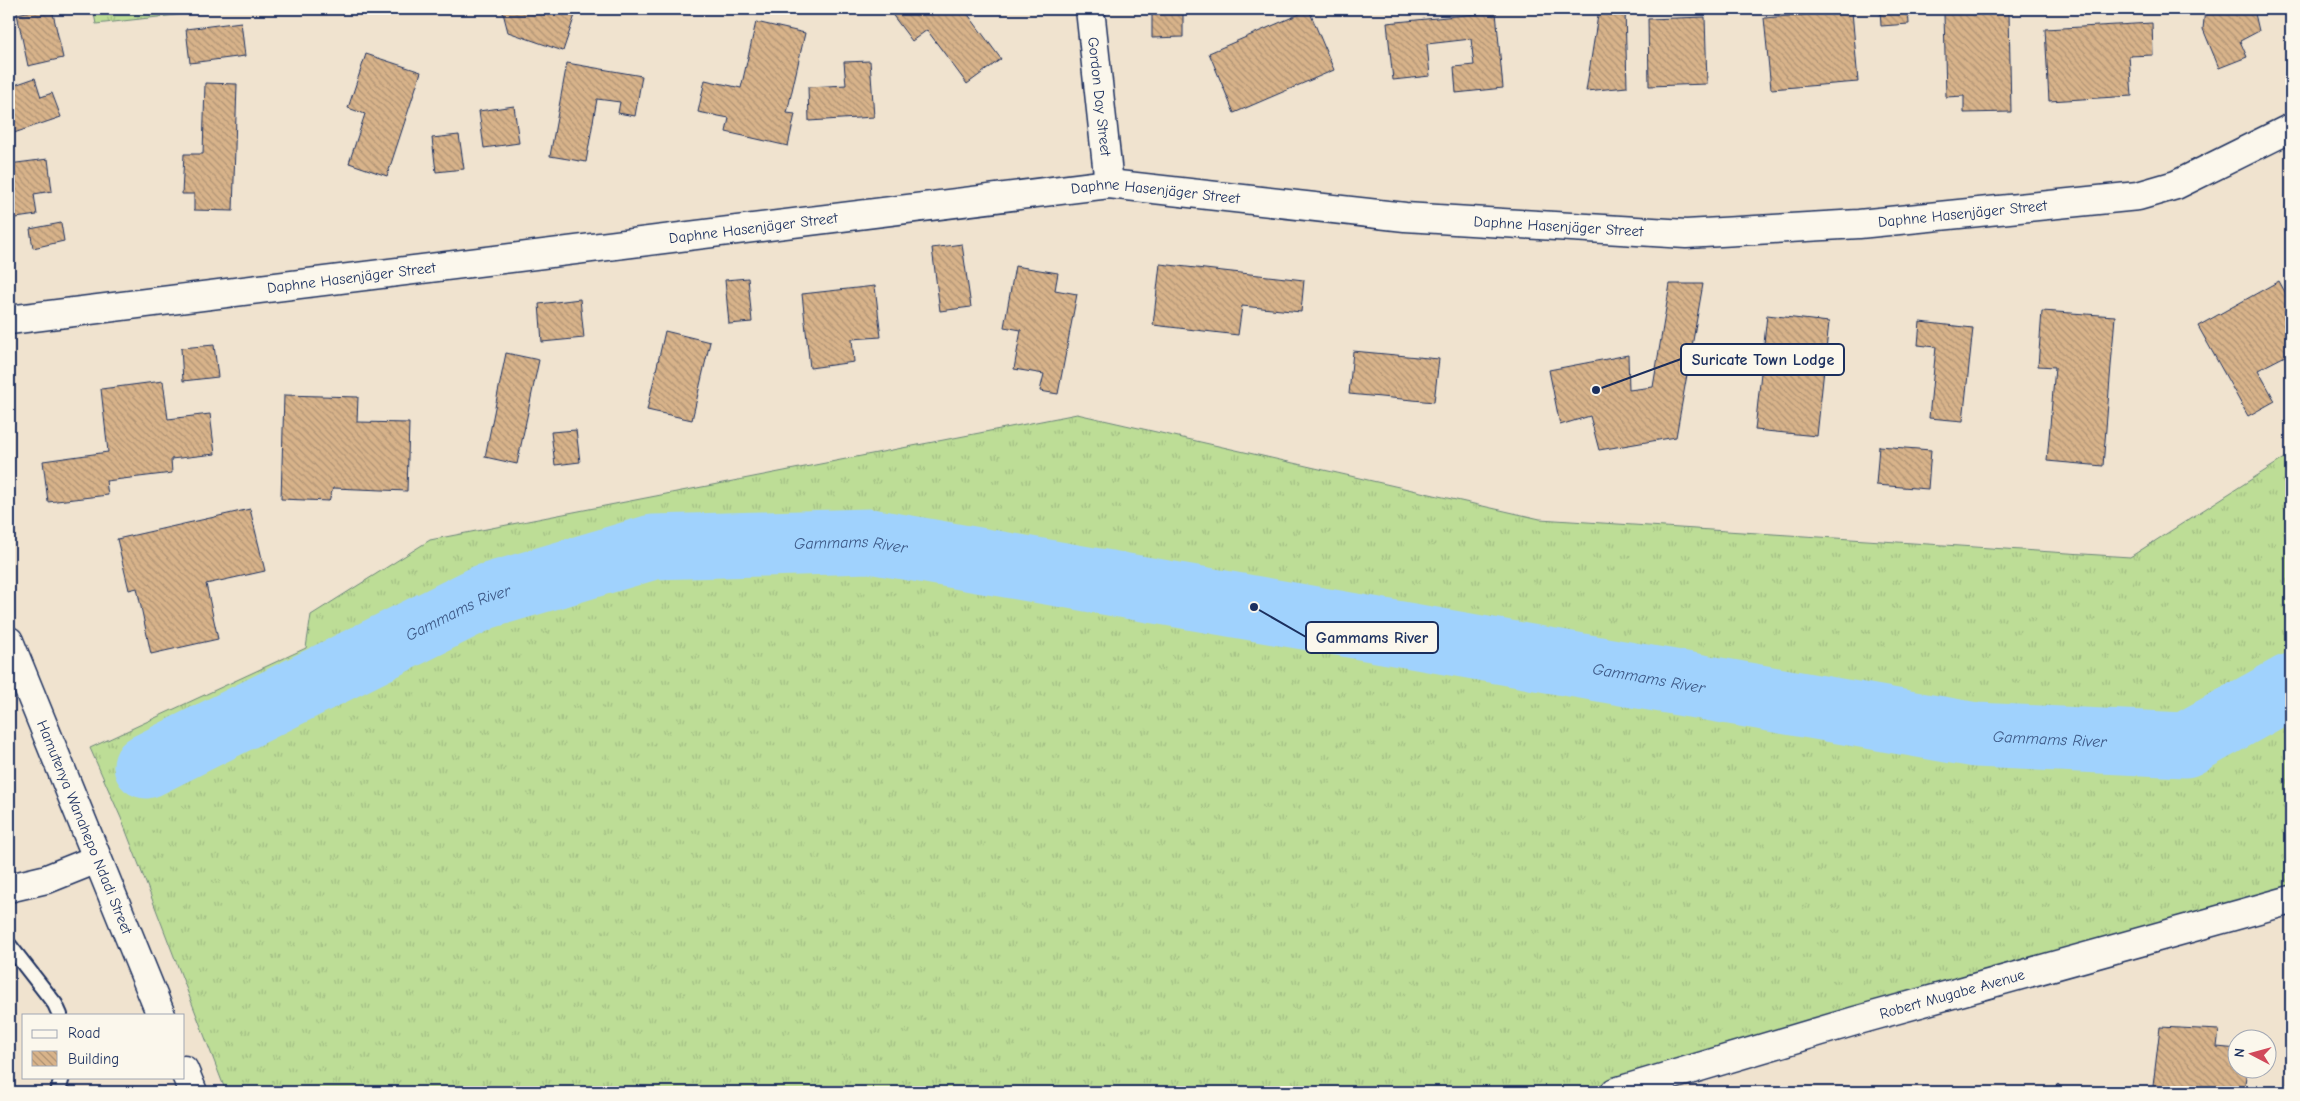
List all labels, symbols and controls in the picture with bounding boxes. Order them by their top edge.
street label: Gordon Day Street [1084,36,1115,158]
street label: Daphne Hasenjäger Street [1070,175,1242,208]
street label: Daphne Hasenjäger Street [1877,196,2049,231]
street label: Daphne Hasenjäger Street [668,209,839,247]
street label: Daphne Hasenjäger Street [1473,212,1645,240]
street label: Daphne Hasenjäger Street [266,258,438,297]
callout: Suricate Town Lodge [1681,344,1844,375]
text: Suricate Town Lodge [1692,351,1834,369]
water label: Gammams River [794,533,909,557]
water label: Gammams River [403,581,513,645]
callout: Gammams River [1306,622,1438,653]
text: Gammams River [1316,629,1429,647]
water label: Gammams River [1591,660,1707,697]
street label: Hamutenya Wanahepo Ndadi Street [33,718,136,938]
water label: Gammams River [1992,728,2108,751]
street label: Robert Mugabe Avenue [1877,965,2027,1023]
legend [22,1014,185,1078]
text: Road [68,1024,100,1042]
north arrow [2228,1028,2278,1078]
text: N [2231,1047,2248,1058]
text: Building [68,1050,119,1068]

